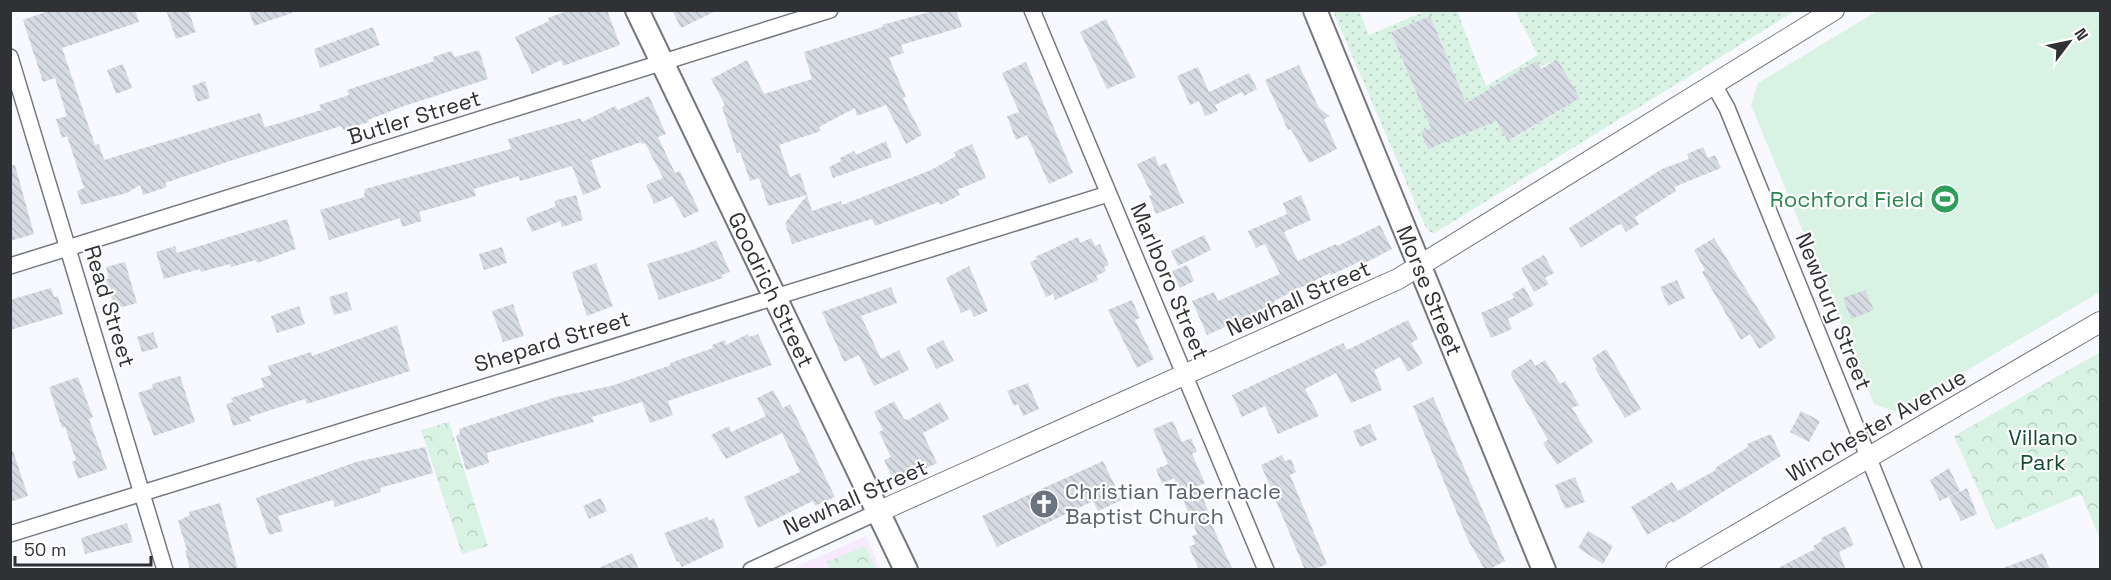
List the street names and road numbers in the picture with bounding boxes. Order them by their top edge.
street label: Butler Street [344,83,484,151]
street label: Marlboro Street [1124,198,1216,364]
street label: Goodrich Street [722,207,820,372]
street label: Morse Street [1391,221,1469,360]
street label: Newbury Street [1790,228,1878,394]
street label: Read Street [78,242,142,370]
street label: Newhall Street [1222,254,1374,342]
street label: Shepard Street [471,304,633,378]
street label: Winchester Avenue [1781,362,1971,488]
street label: Newhall Street [779,453,931,541]

